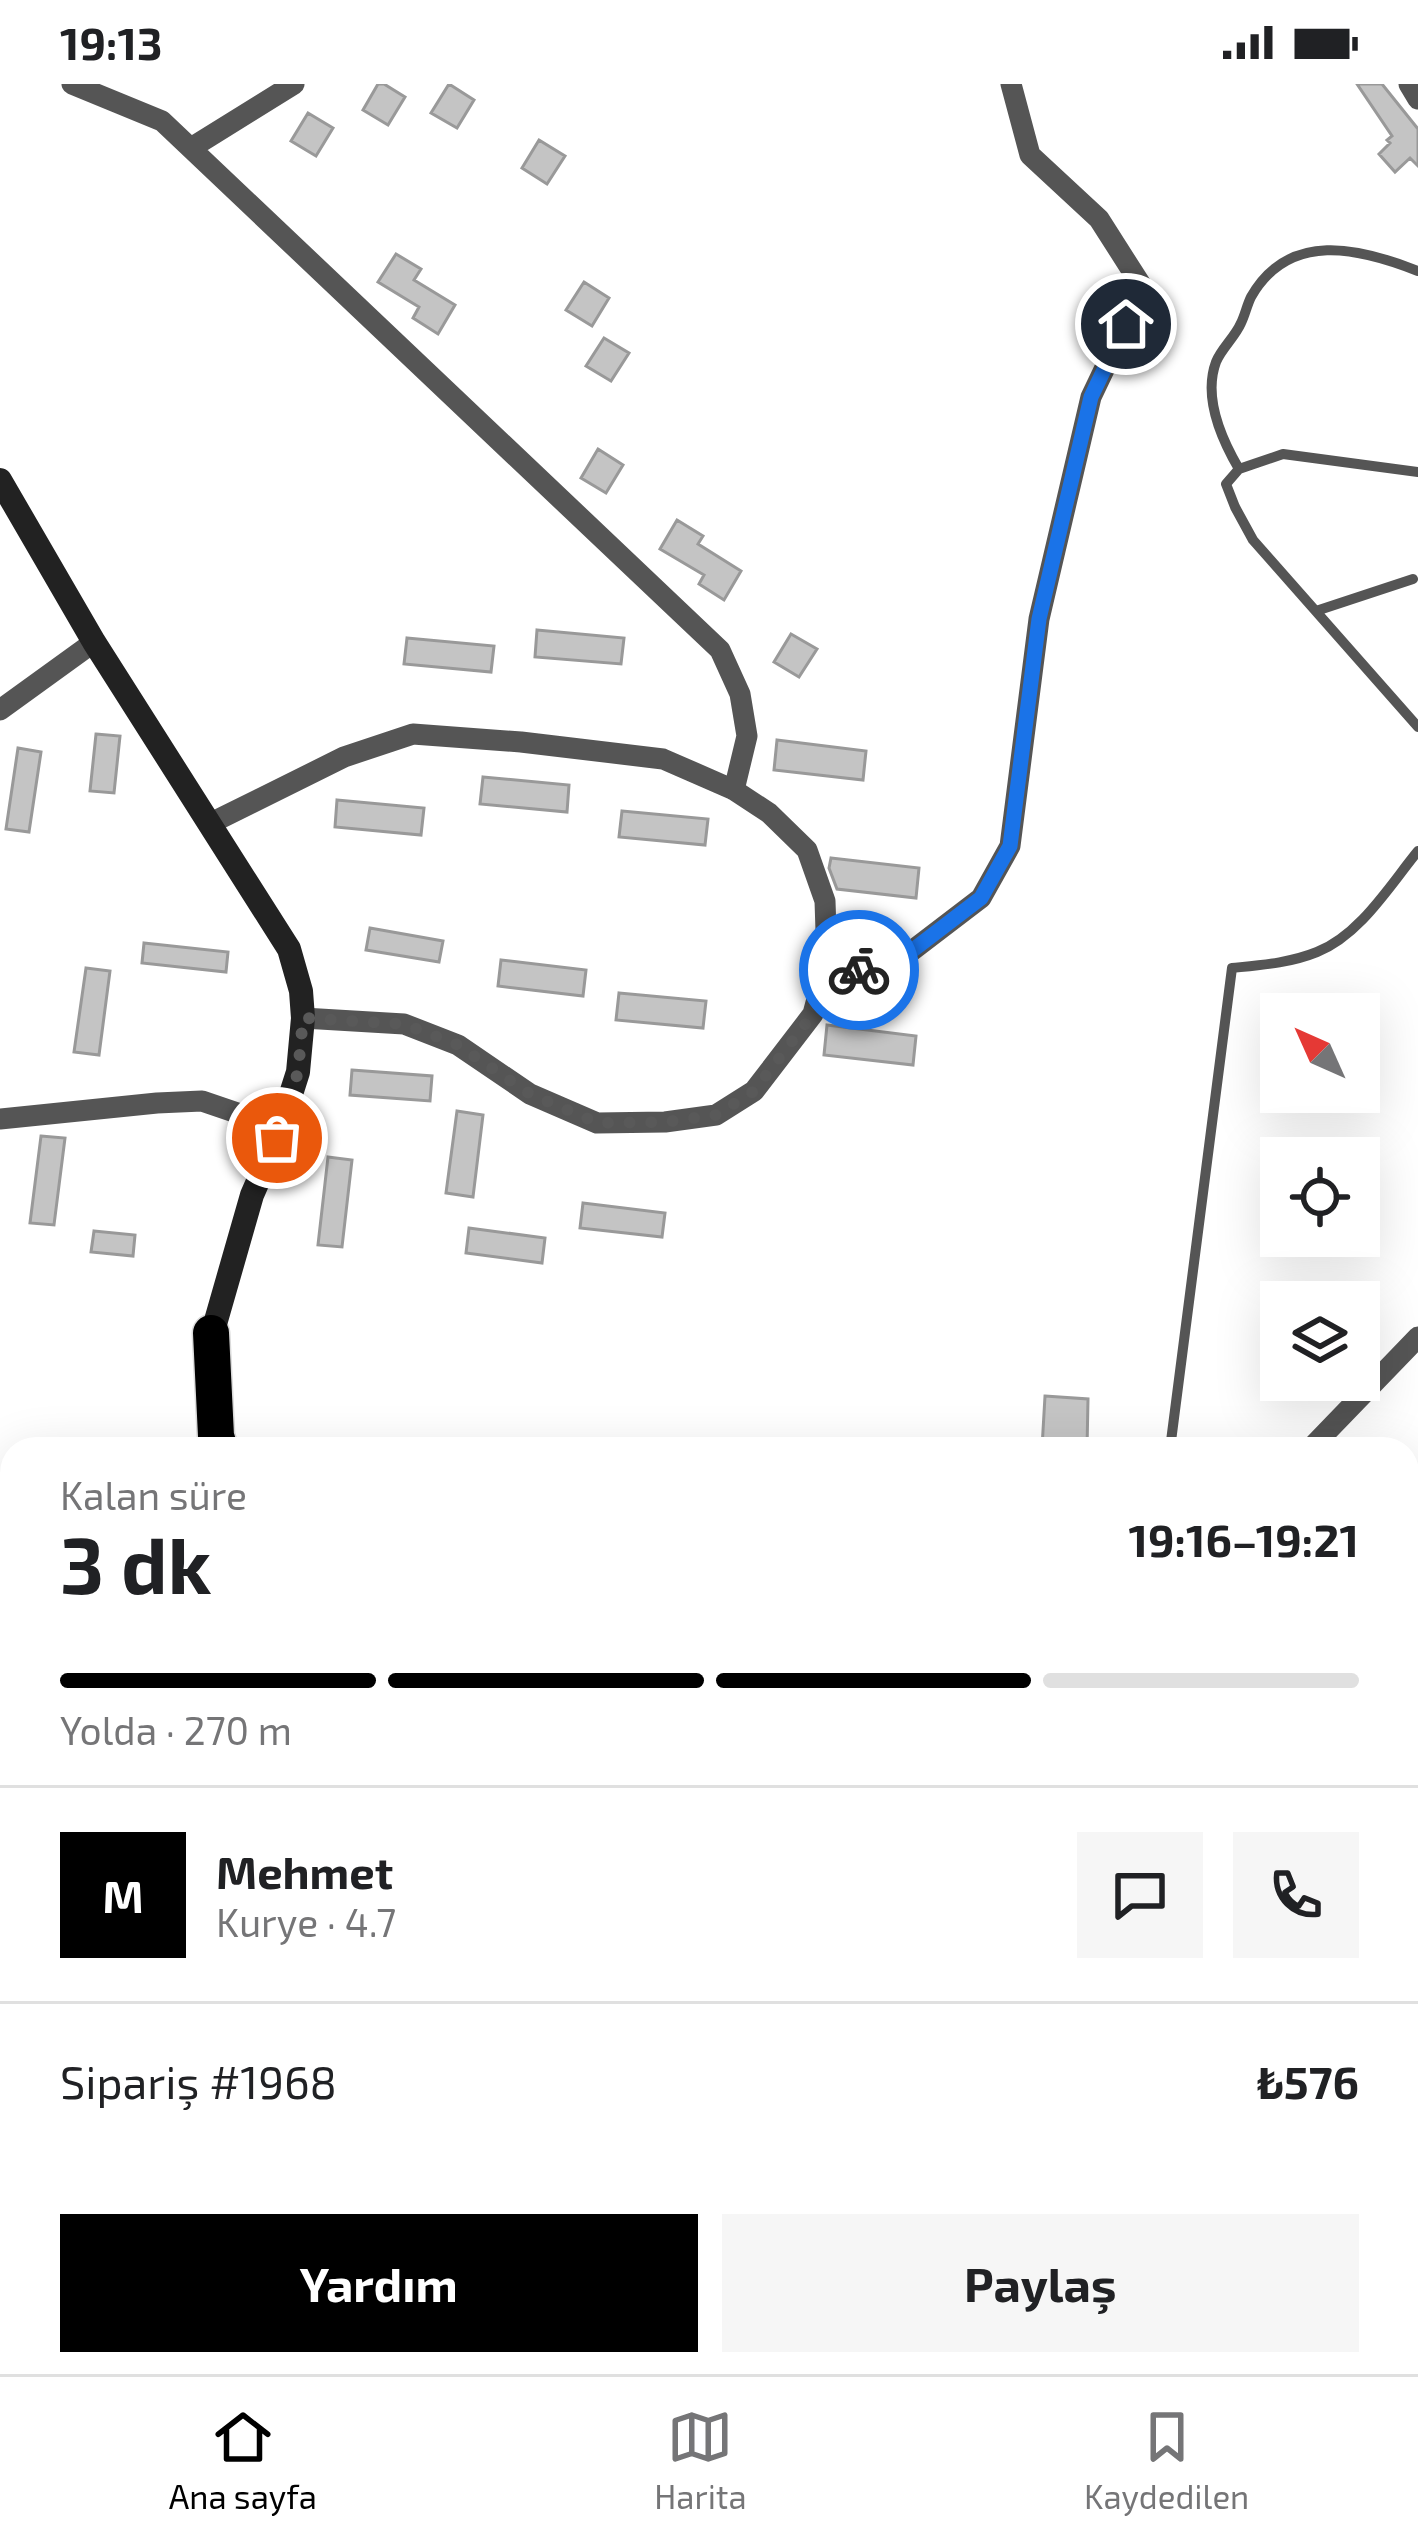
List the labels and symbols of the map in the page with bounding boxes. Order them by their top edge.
pin [1075,273,1177,375]
courier [799,910,919,1030]
north arrow [1260,993,1380,1113]
pin [226,1087,328,1189]

